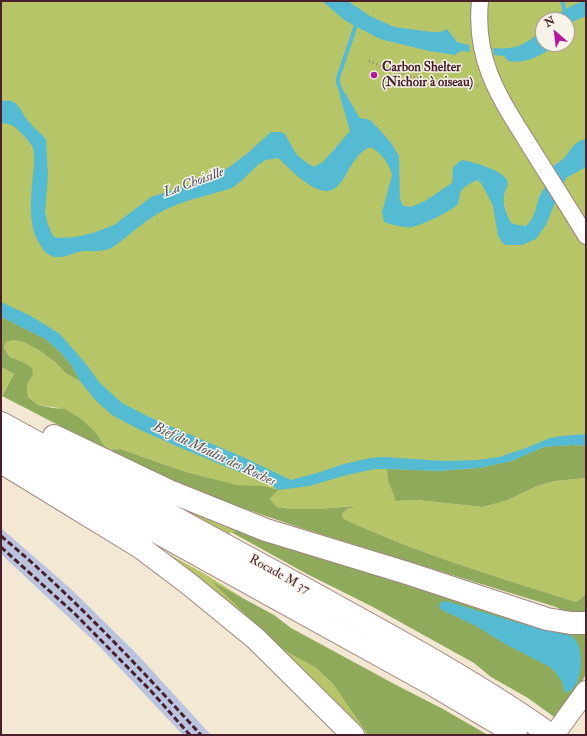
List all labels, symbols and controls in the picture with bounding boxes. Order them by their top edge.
north arrow [535,12,575,52]
text: N [542,14,557,30]
place label: Carbon Shelter (Nichoir à oiseau) [382,60,473,91]
marker: Carbon Shelter (Nichoir à oiseau) [369,70,379,80]
water label: La Choisille [161,164,227,202]
water label: Bief du Moulin des Roches [150,419,278,491]
street label: Rocade M 37 [246,552,312,598]

